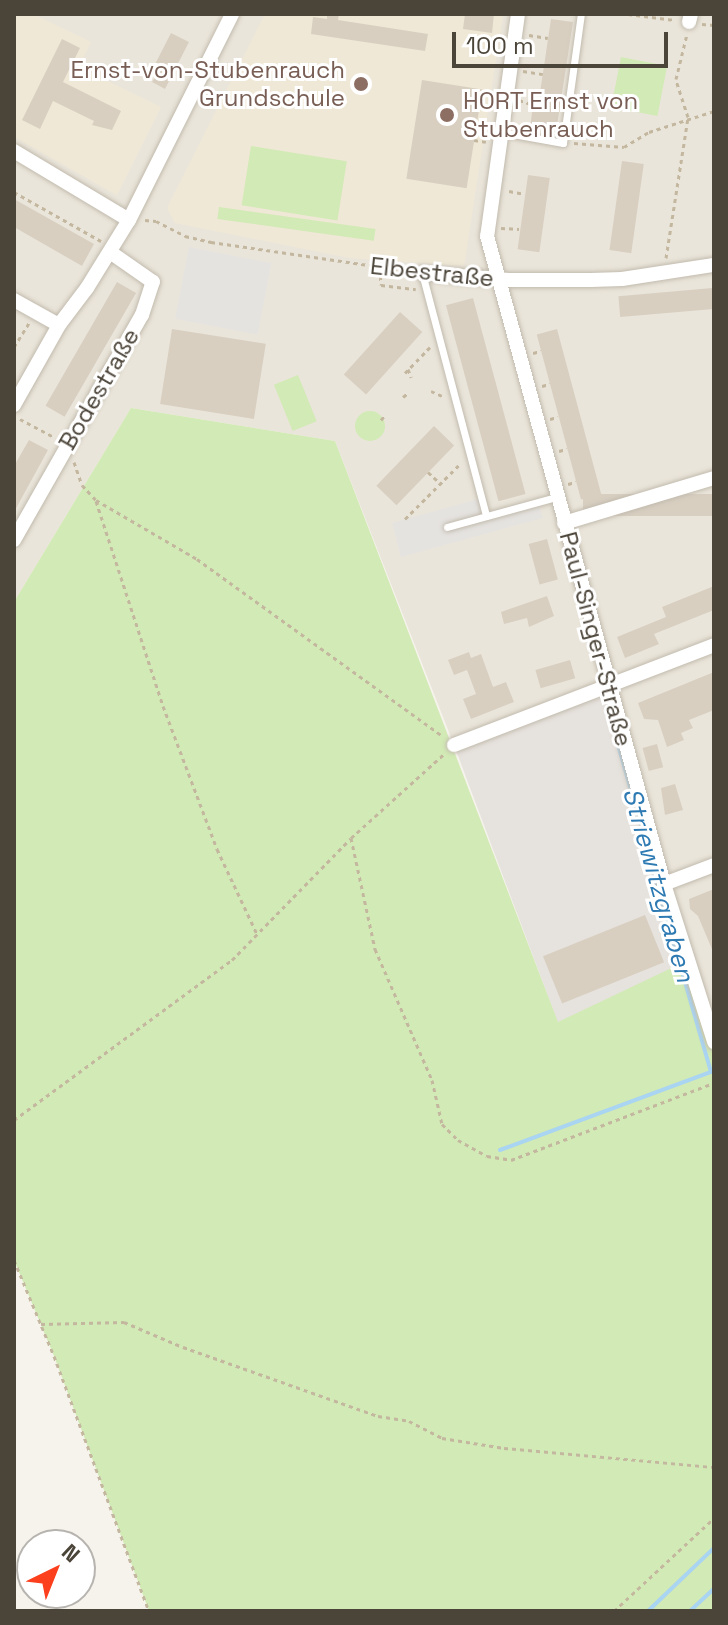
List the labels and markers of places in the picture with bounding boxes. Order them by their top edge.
place label: Ernst-von-Stubenrauch Grundschule [71,56,345,112]
marker: Ernst-von-Stubenrauch Grundschule [352,75,370,93]
place label: HORT Ernst von Stubenrauch [463,87,639,143]
marker: HORT Ernst von Stubenrauch [438,106,456,124]

